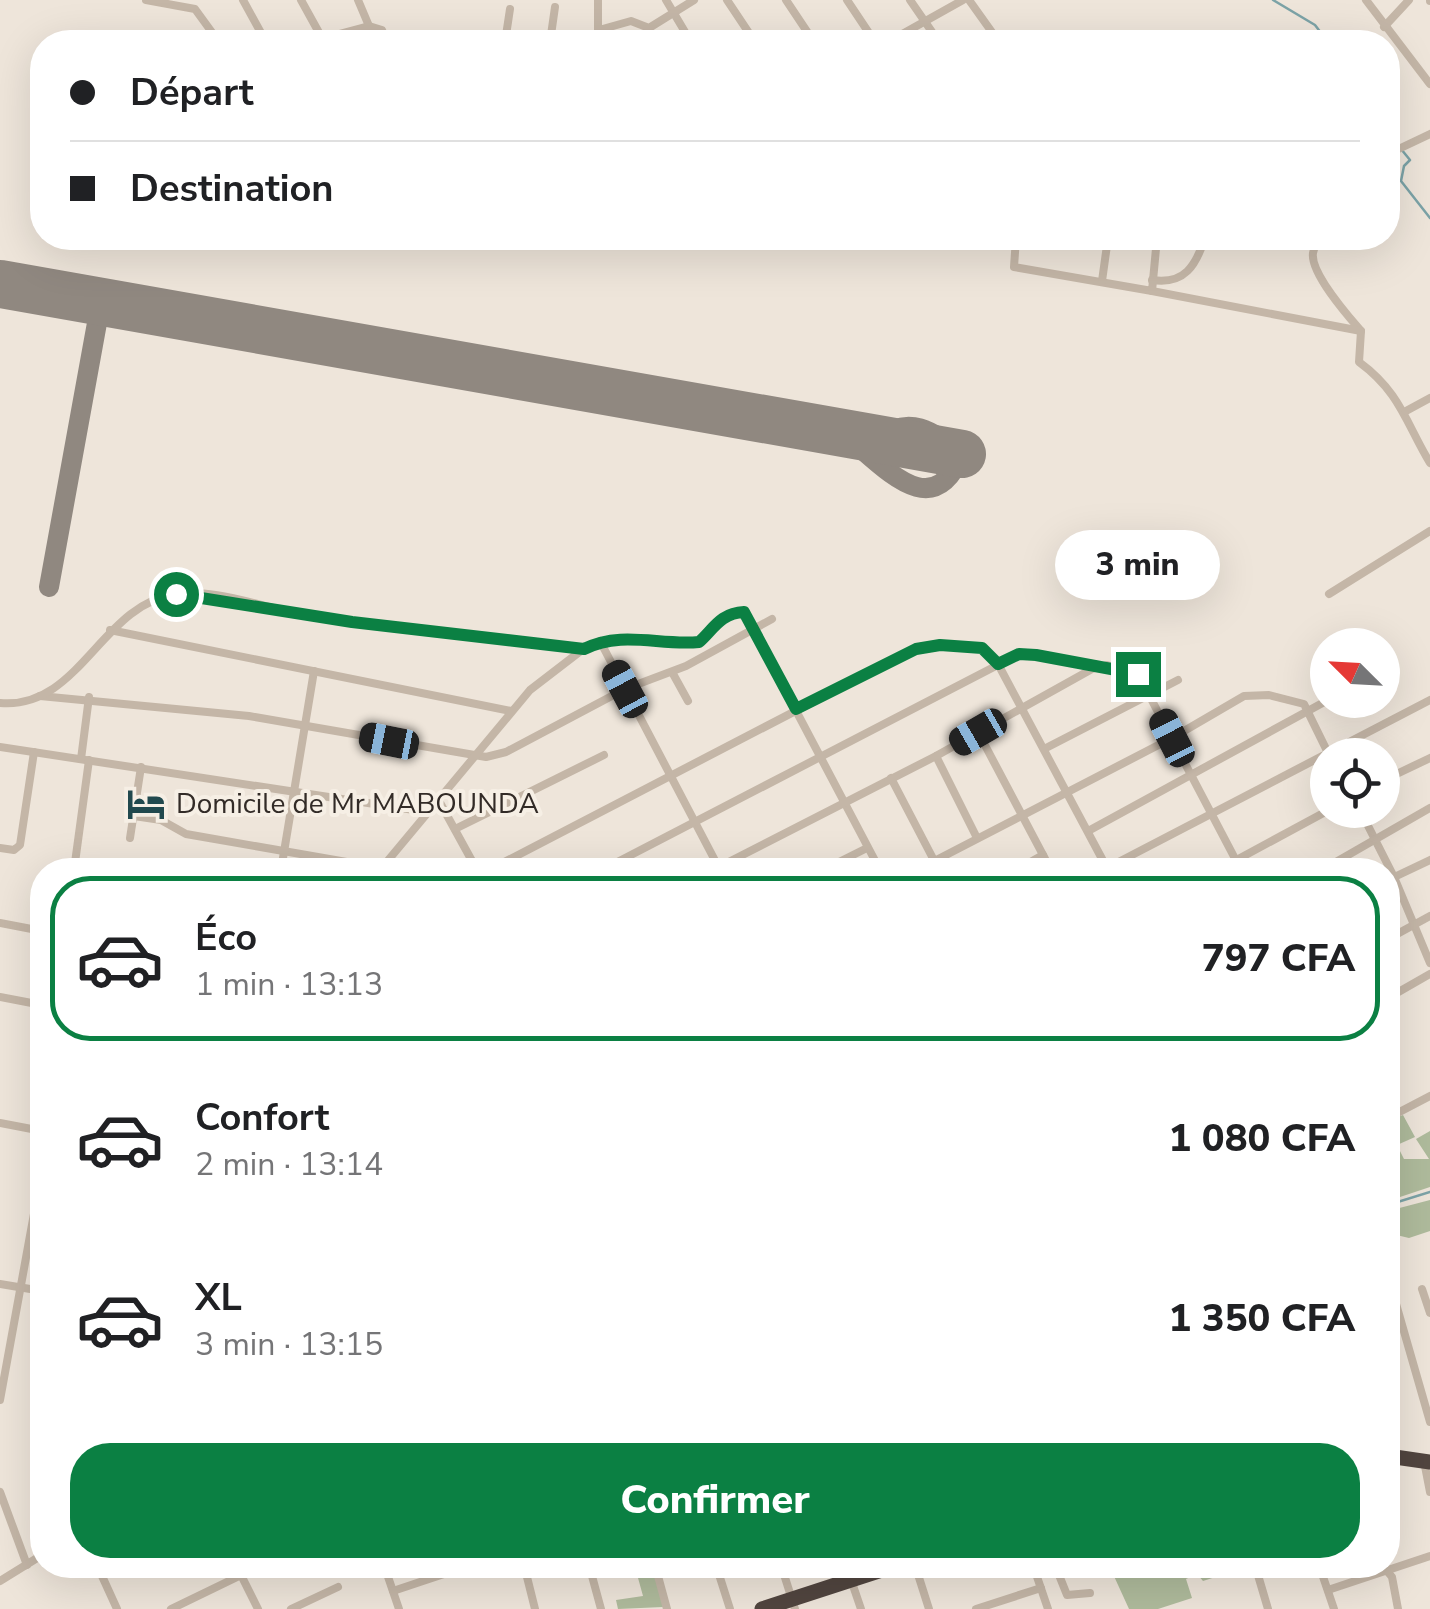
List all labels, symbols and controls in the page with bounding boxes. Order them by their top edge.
text: Départ [130,67,254,118]
text: Destination [130,163,334,214]
callout: 3 min [1056,529,1220,599]
text: 3 min [1095,543,1180,586]
route start [154,572,199,617]
north arrow [1310,628,1400,718]
map controls [1310,628,1400,828]
route end [1116,652,1161,697]
car [598,655,652,723]
car [945,704,1011,760]
car [1145,704,1199,772]
car [357,721,421,761]
button: locate [1310,738,1400,828]
hotel icon: Domicile de Mr MABOUNDA [125,783,167,825]
place label: Domicile de Mr MABOUNDA [176,785,539,823]
text: Éco [195,912,257,963]
icon: car [75,914,165,1004]
text: 797 CFA [1202,933,1355,984]
text: 1 min · 13:13 [195,963,383,1006]
text: Confort [195,1092,329,1143]
icon: car [75,1094,165,1184]
text: 1 080 CFA [1168,1113,1355,1164]
text: 2 min · 13:14 [195,1143,383,1186]
text: XL [195,1272,242,1323]
icon: car [75,1274,165,1364]
text: 1 350 CFA [1168,1293,1355,1344]
text: 3 min · 13:15 [195,1323,383,1366]
button: Confirmer [70,1443,1360,1558]

